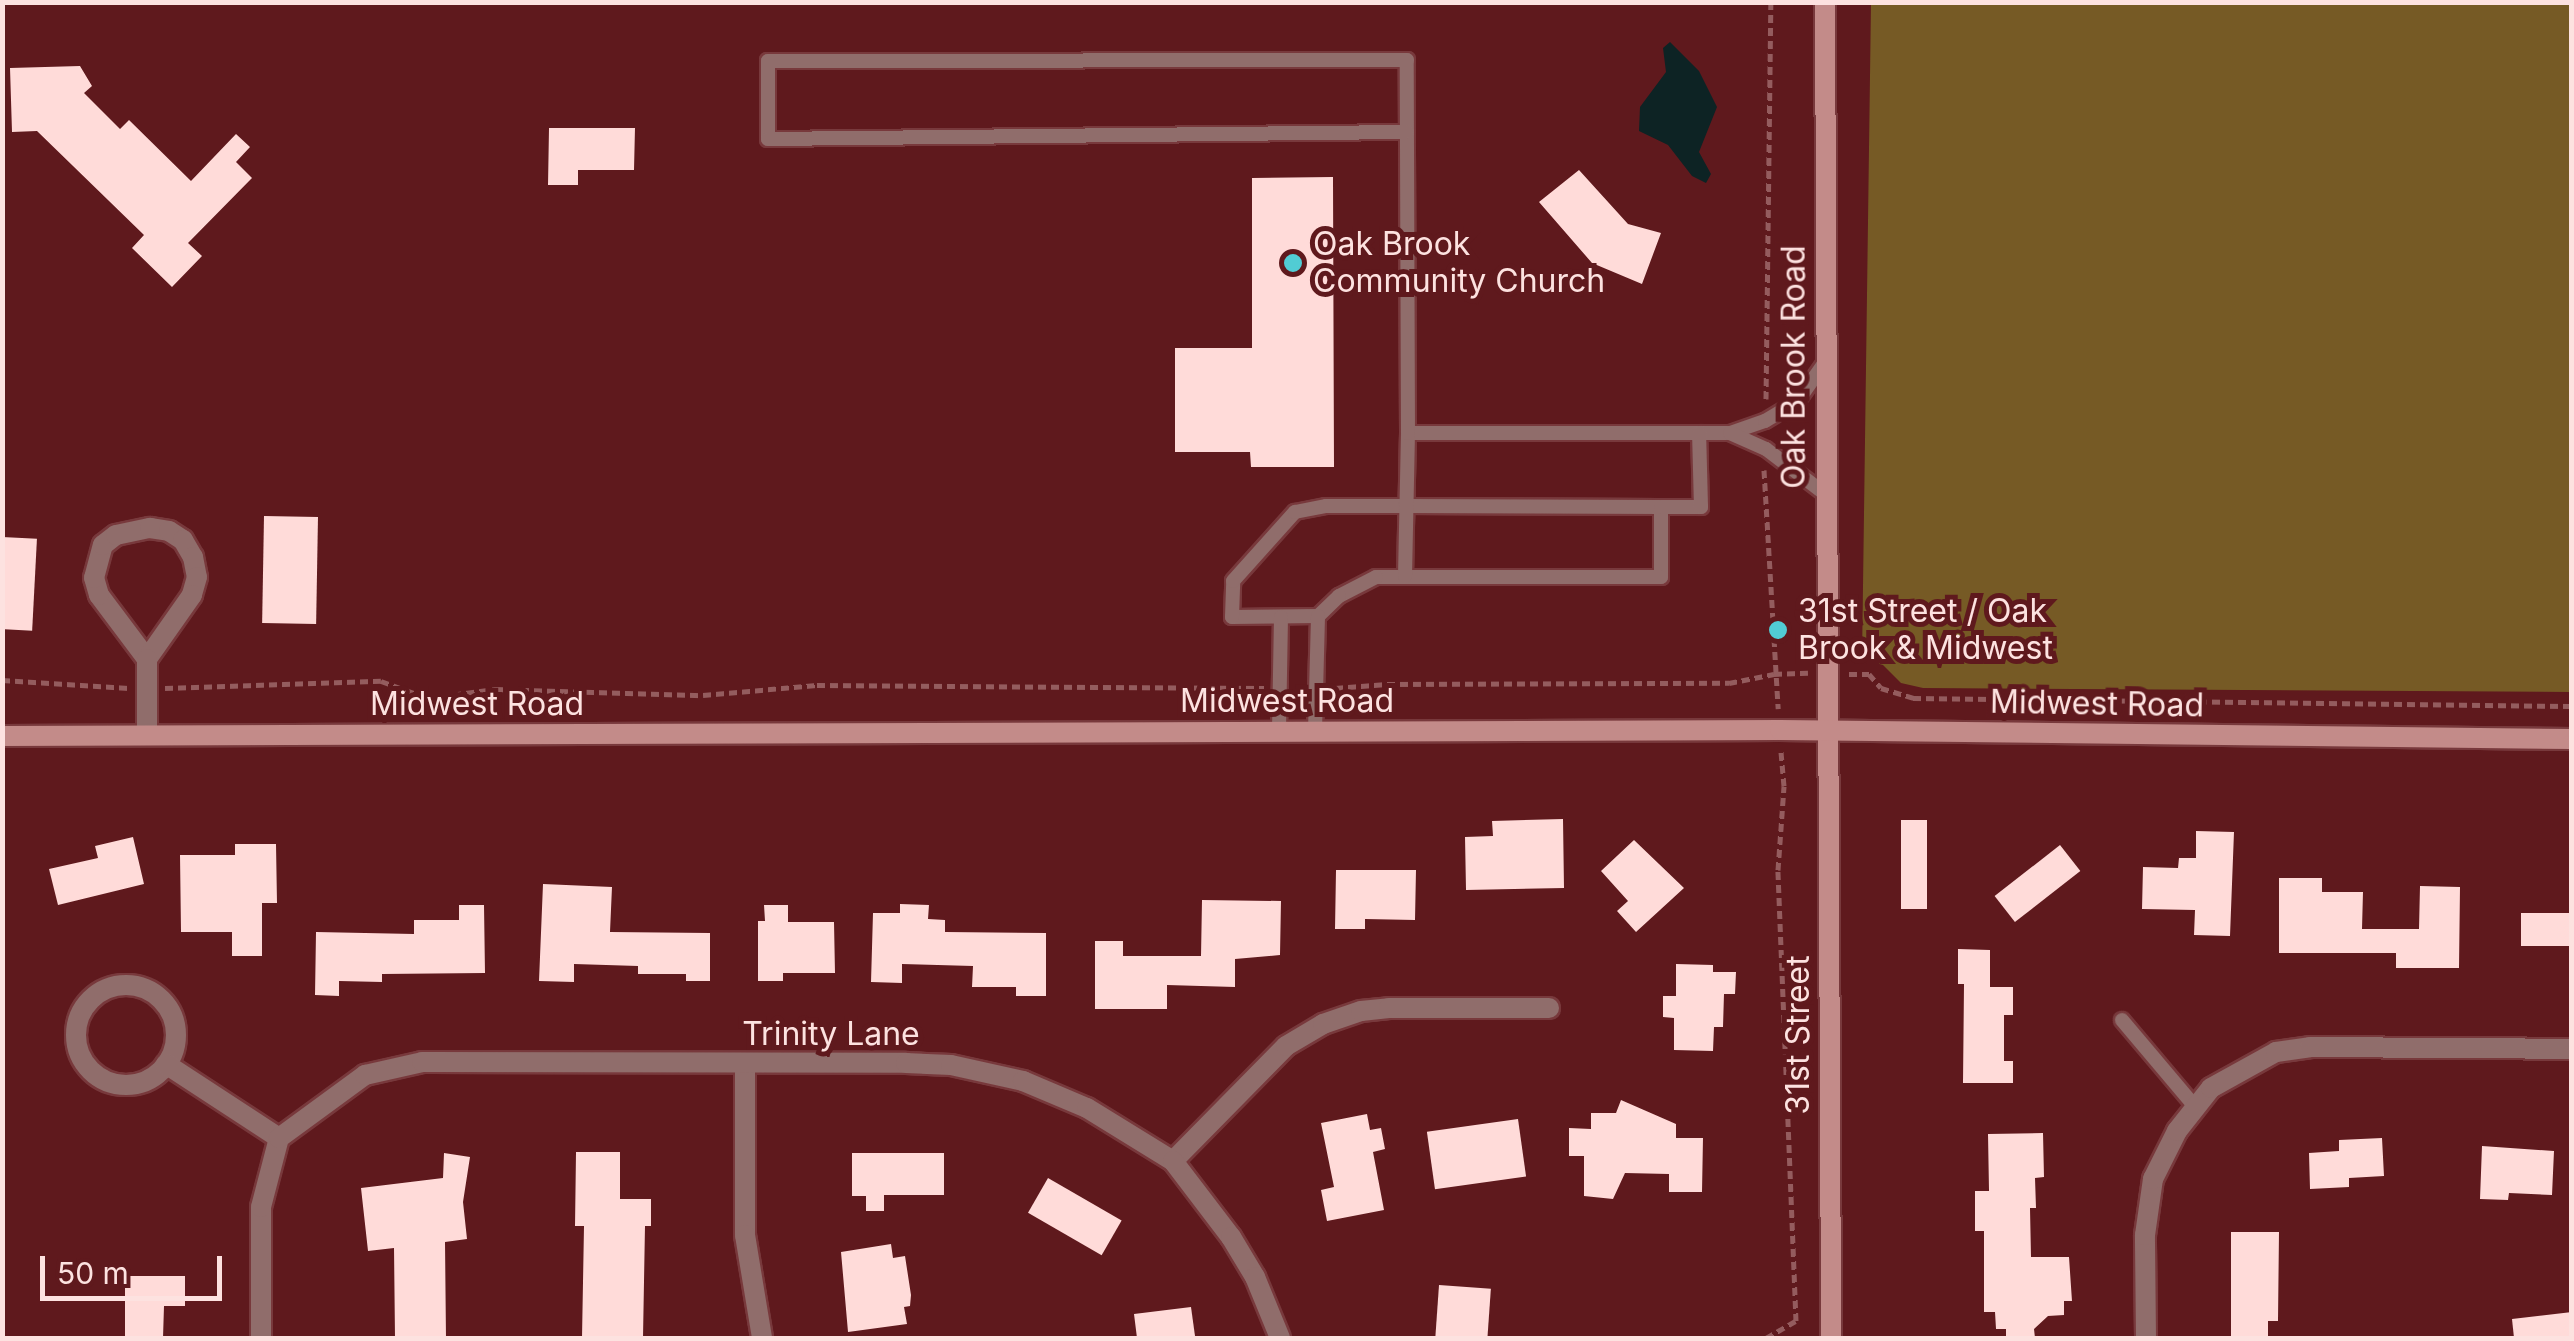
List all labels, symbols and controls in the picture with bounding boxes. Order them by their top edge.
place label: Oak Brook Community Church [1313,226,1605,301]
street label: Oak Brook Road [1775,245,1813,489]
marker: Oak Brook Community Church [1282,252,1304,274]
place label: 31st Street / Oak Brook & Midwest [1798,593,2053,668]
marker: 31st Street / Oak Brook & Midwest [1767,619,1789,641]
street label: Midwest Road [1180,682,1394,720]
street label: Midwest Road [1990,683,2204,725]
street label: Midwest Road [370,685,584,723]
street label: 31st Street [1779,955,1817,1115]
street label: Trinity Lane [742,1015,920,1053]
scale bar [45,1236,228,1298]
text: 50 m [57,1255,129,1291]

